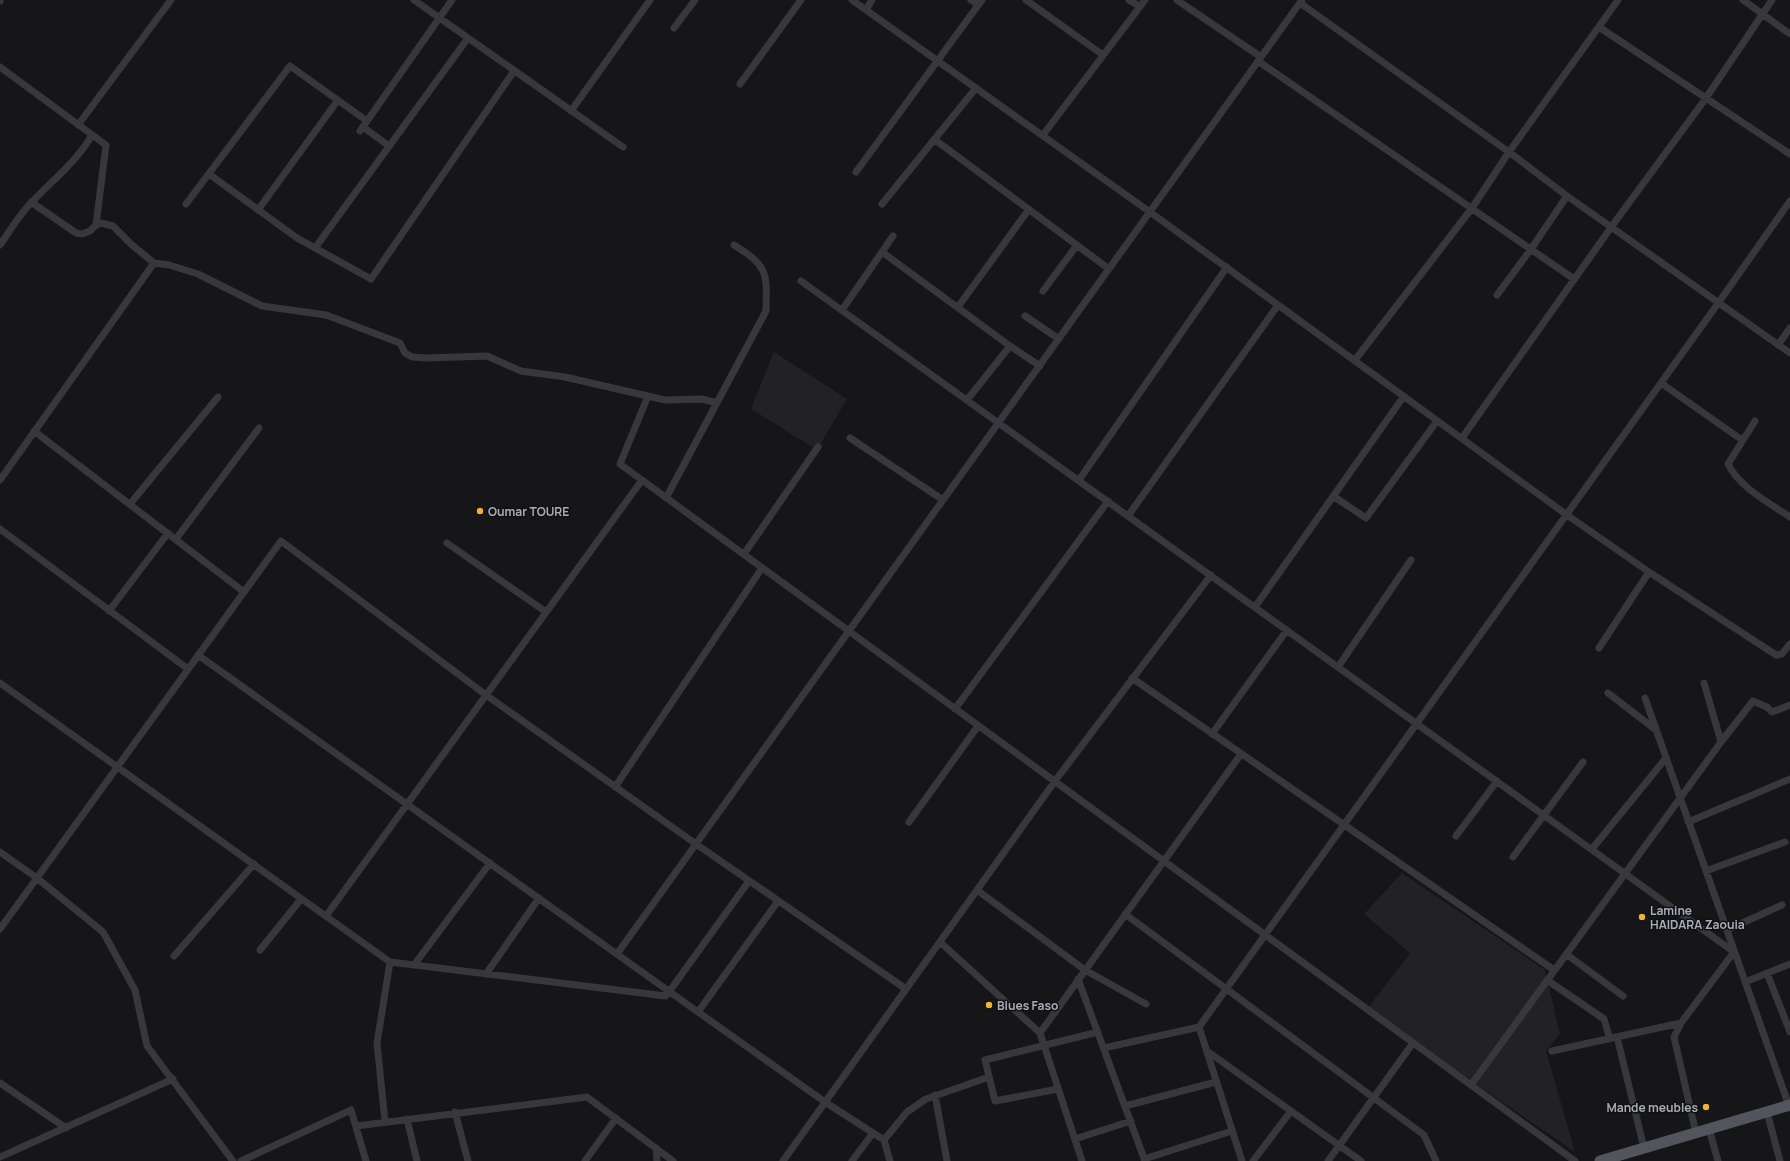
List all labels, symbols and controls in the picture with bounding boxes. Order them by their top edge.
place label: Oumar TOURE [488,503,569,520]
marker: Oumar TOURE [475,506,485,516]
place label: Lamine HAIDARA Zaouia [1650,902,1745,933]
marker: Lamine HAIDARA Zaouia [1637,912,1647,922]
place label: Blues Faso [997,997,1058,1014]
marker: Blues Faso [984,1000,994,1010]
place label: Mande meubles [1606,1099,1698,1116]
marker: Mande meubles [1701,1102,1711,1112]

